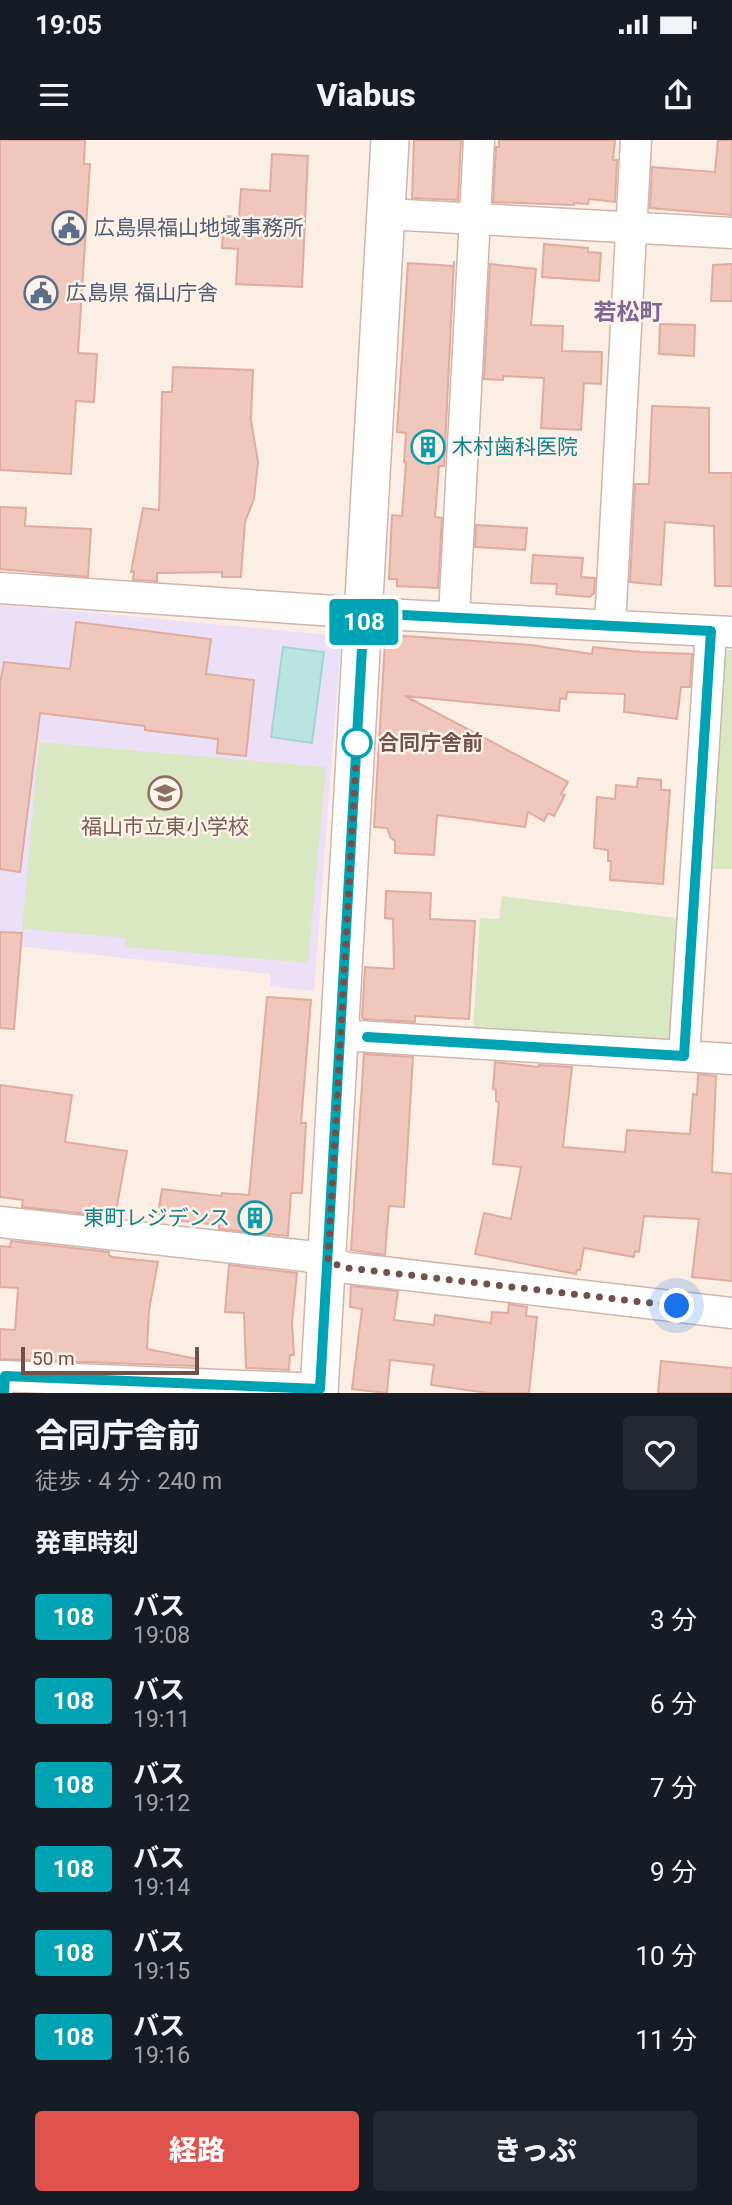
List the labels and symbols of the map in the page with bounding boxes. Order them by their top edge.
public building icon: 広島県福山地域事務所 [50,209,88,247]
place label: 広島県福山地域事務所 [94,216,304,240]
public building icon: 広島県 福山庁舎 [22,274,60,312]
place label: 広島県 福山庁舎 [66,281,218,305]
district label: 若松町 [594,299,663,326]
building icon: 木村歯科医院 [409,428,447,466]
place label: 木村歯科医院 [452,435,578,459]
line badge: 108 [324,599,404,645]
marker: 合同庁舎前 [342,728,372,758]
place label: 合同庁舎前 [378,731,483,755]
school or university icon: 福山市立東小学校 [146,774,184,812]
place label: 福山市立東小学校 [81,815,249,839]
building icon: 東町レジデンス [236,1199,274,1237]
place label: 東町レジデンス [83,1206,230,1230]
your location [659,1288,694,1323]
scale bar [21,1344,200,1376]

